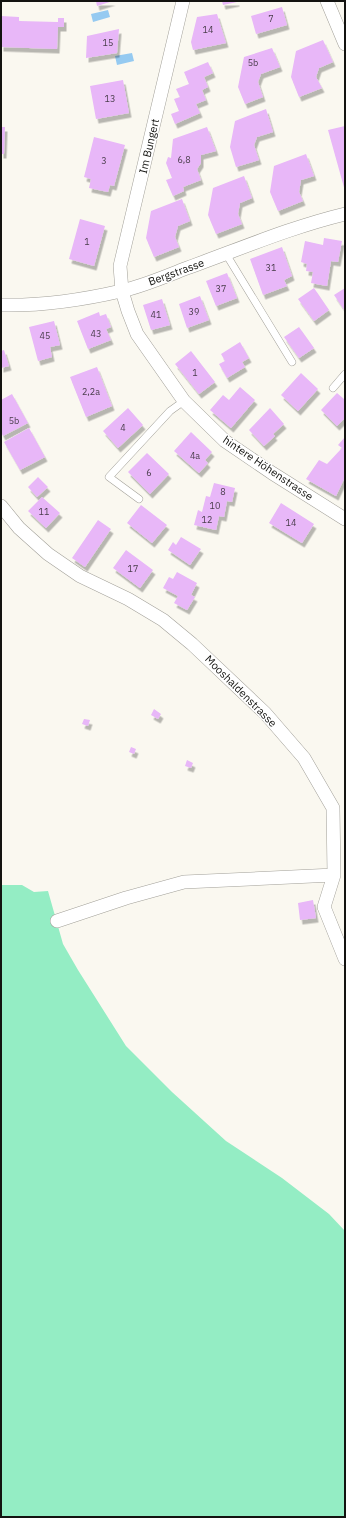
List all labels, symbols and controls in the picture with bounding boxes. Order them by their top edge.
house number: 7 [268,13,274,24]
house number: 14 [203,24,213,35]
house number: 15 [103,37,113,48]
house number: 5b [248,57,258,68]
house number: 13 [105,93,115,104]
street label: Im Bungert [136,117,162,175]
house number: 6,8 [177,154,191,165]
house number: 3 [101,155,107,166]
house number: 1 [84,236,90,247]
street label: Bergstrasse [146,255,206,289]
house number: 31 [266,262,276,273]
house number: 37 [216,283,226,294]
house number: 39 [189,306,199,317]
house number: 41 [151,309,161,320]
house number: 43 [91,328,101,339]
house number: 45 [40,330,50,341]
house number: 1 [192,367,198,378]
house number: 2,2a [82,386,100,397]
house number: 5b [9,415,19,426]
house number: 4 [120,422,126,433]
street label: hintere Höhenstrasse [220,433,316,503]
house number: 4a [190,450,200,461]
house number: 6 [146,467,152,478]
house number: 8 [220,486,226,497]
house number: 10 [210,500,220,511]
house number: 11 [39,506,49,517]
house number: 12 [202,514,212,525]
house number: 14 [286,517,296,528]
house number: 17 [128,563,138,574]
street label: Mooshaldenstrasse [202,652,280,730]

